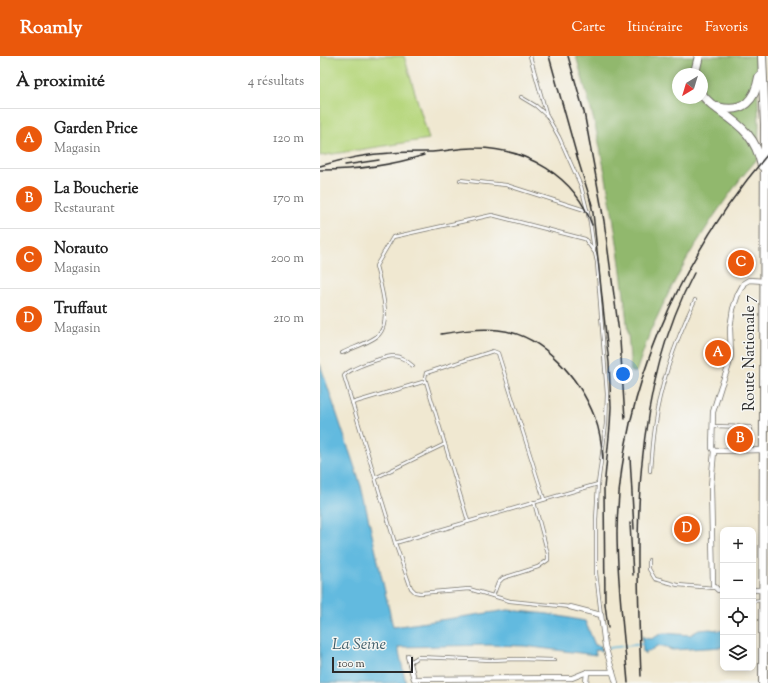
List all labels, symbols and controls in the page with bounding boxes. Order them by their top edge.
text: Roamly [20,15,83,42]
text: Carte [572,18,605,38]
text: Itinéraire [627,18,683,38]
text: Favoris [705,18,748,38]
north arrow [672,68,708,104]
text: À proximité [16,70,105,94]
text: 4 résultats [248,73,304,91]
text: Garden Price [54,119,138,140]
text: A [24,130,34,148]
text: 120 m [273,130,304,148]
text: Magasin [54,140,101,158]
text: La Boucherie [54,179,139,200]
text: B [25,190,33,208]
text: 170 m [273,190,304,208]
text: Restaurant [54,200,115,218]
text: Norauto [54,239,108,260]
pin: C [728,248,754,278]
text: C [24,250,34,268]
text: 200 m [271,250,304,268]
text: Magasin [54,260,101,278]
street label: Route Nationale 7 [740,294,761,411]
text: Truffaut [54,299,107,320]
text: D [24,310,34,328]
text: 210 m [273,310,304,328]
text: Magasin [54,320,101,338]
pin: A [705,338,731,368]
your location [613,364,633,384]
pin: B [727,424,753,454]
pin: D [674,514,700,544]
map controls [720,527,756,671]
button: + [720,527,756,563]
button: − [720,563,756,599]
button: locate [720,599,756,635]
water label: La Seine [332,634,386,657]
button: layers [720,635,756,671]
scale bar [332,655,413,674]
text: 100 m [338,656,365,672]

